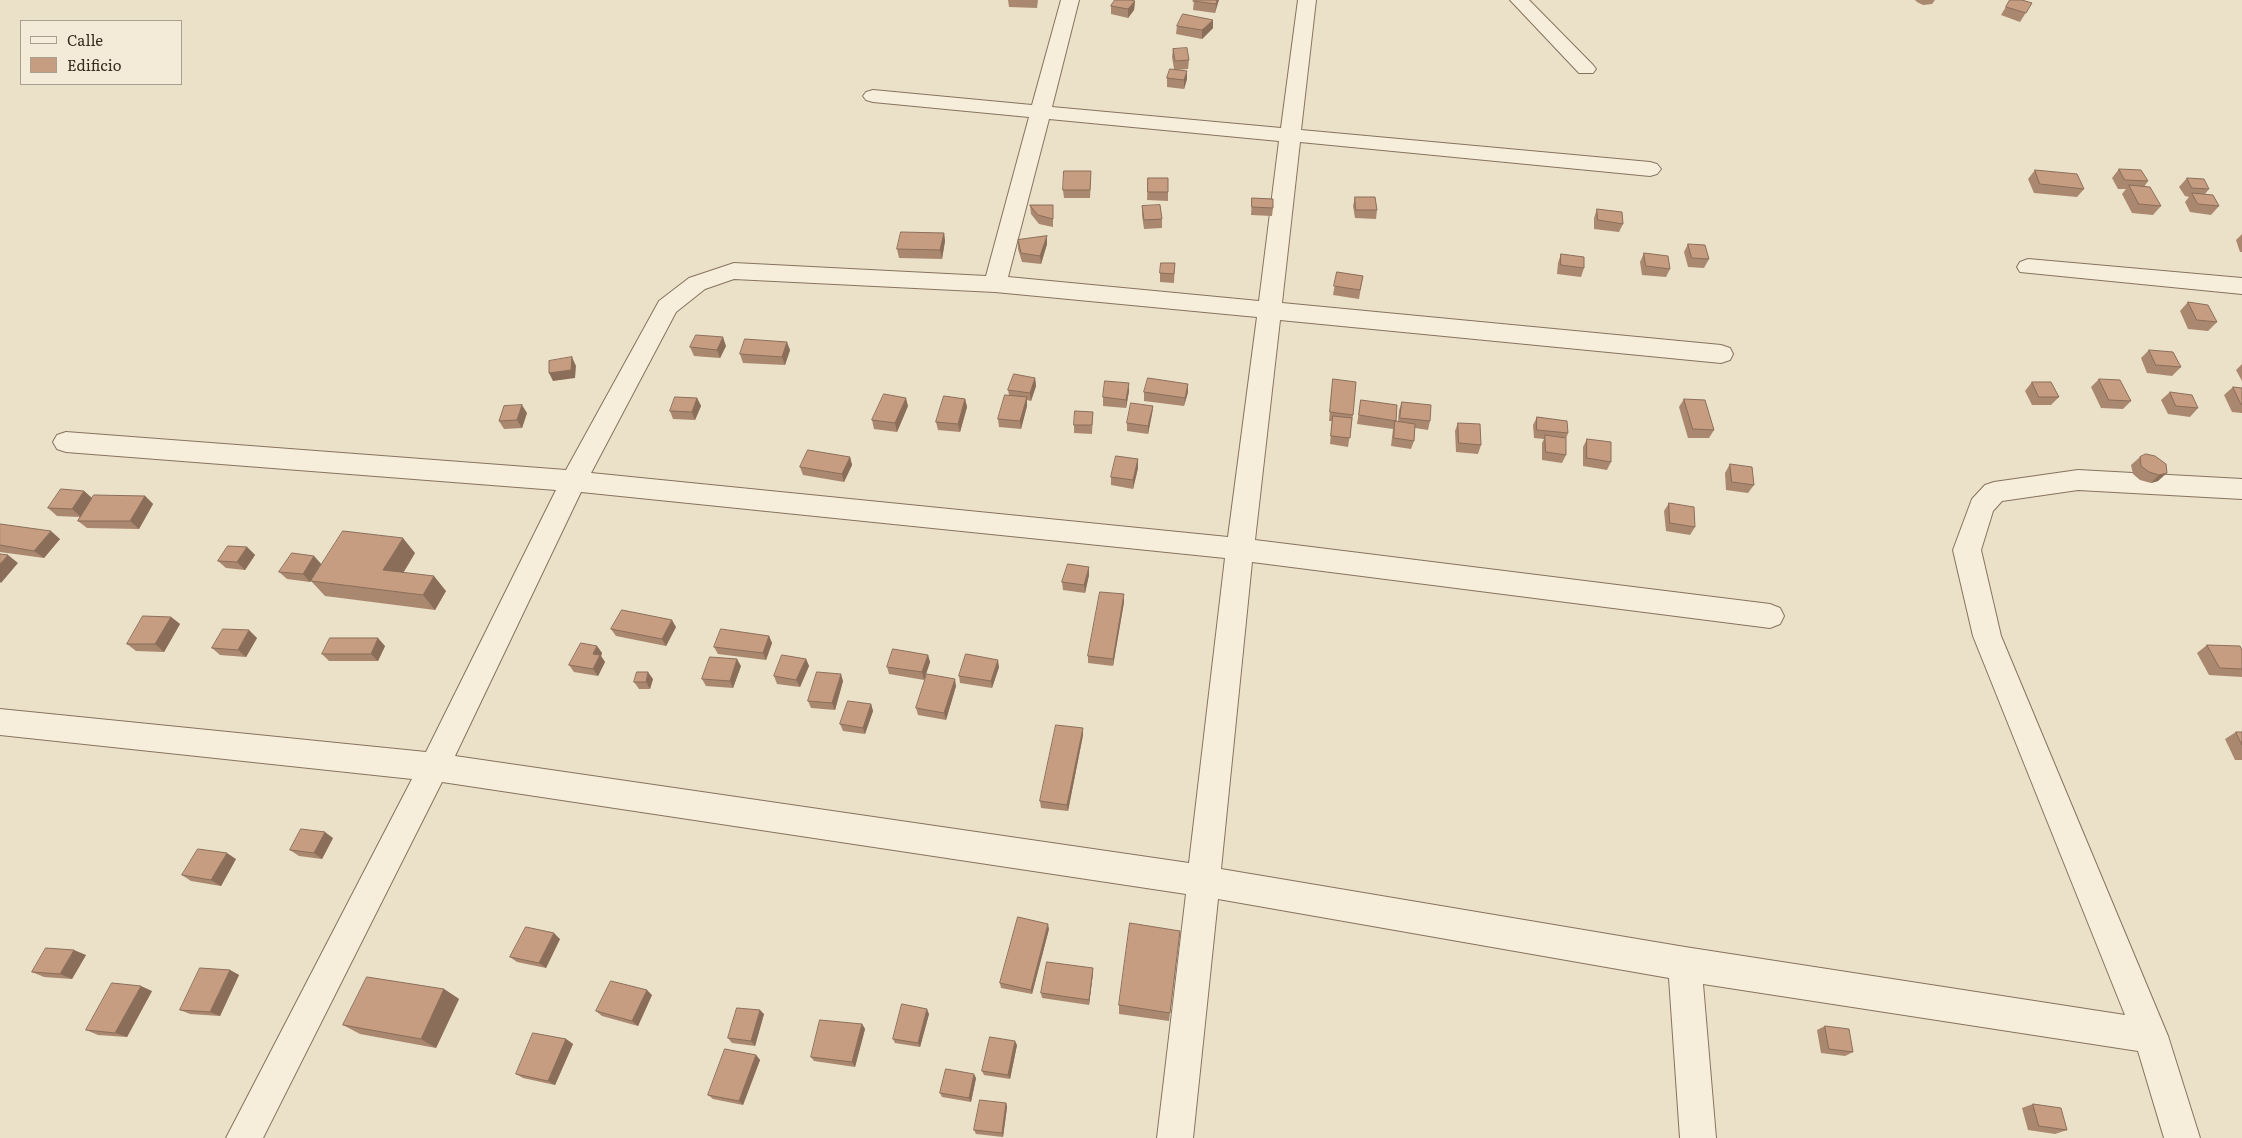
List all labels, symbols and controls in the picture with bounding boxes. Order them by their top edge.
legend [20,20,182,85]
text: Calle [67,28,103,51]
text: Edificio [67,53,122,76]

